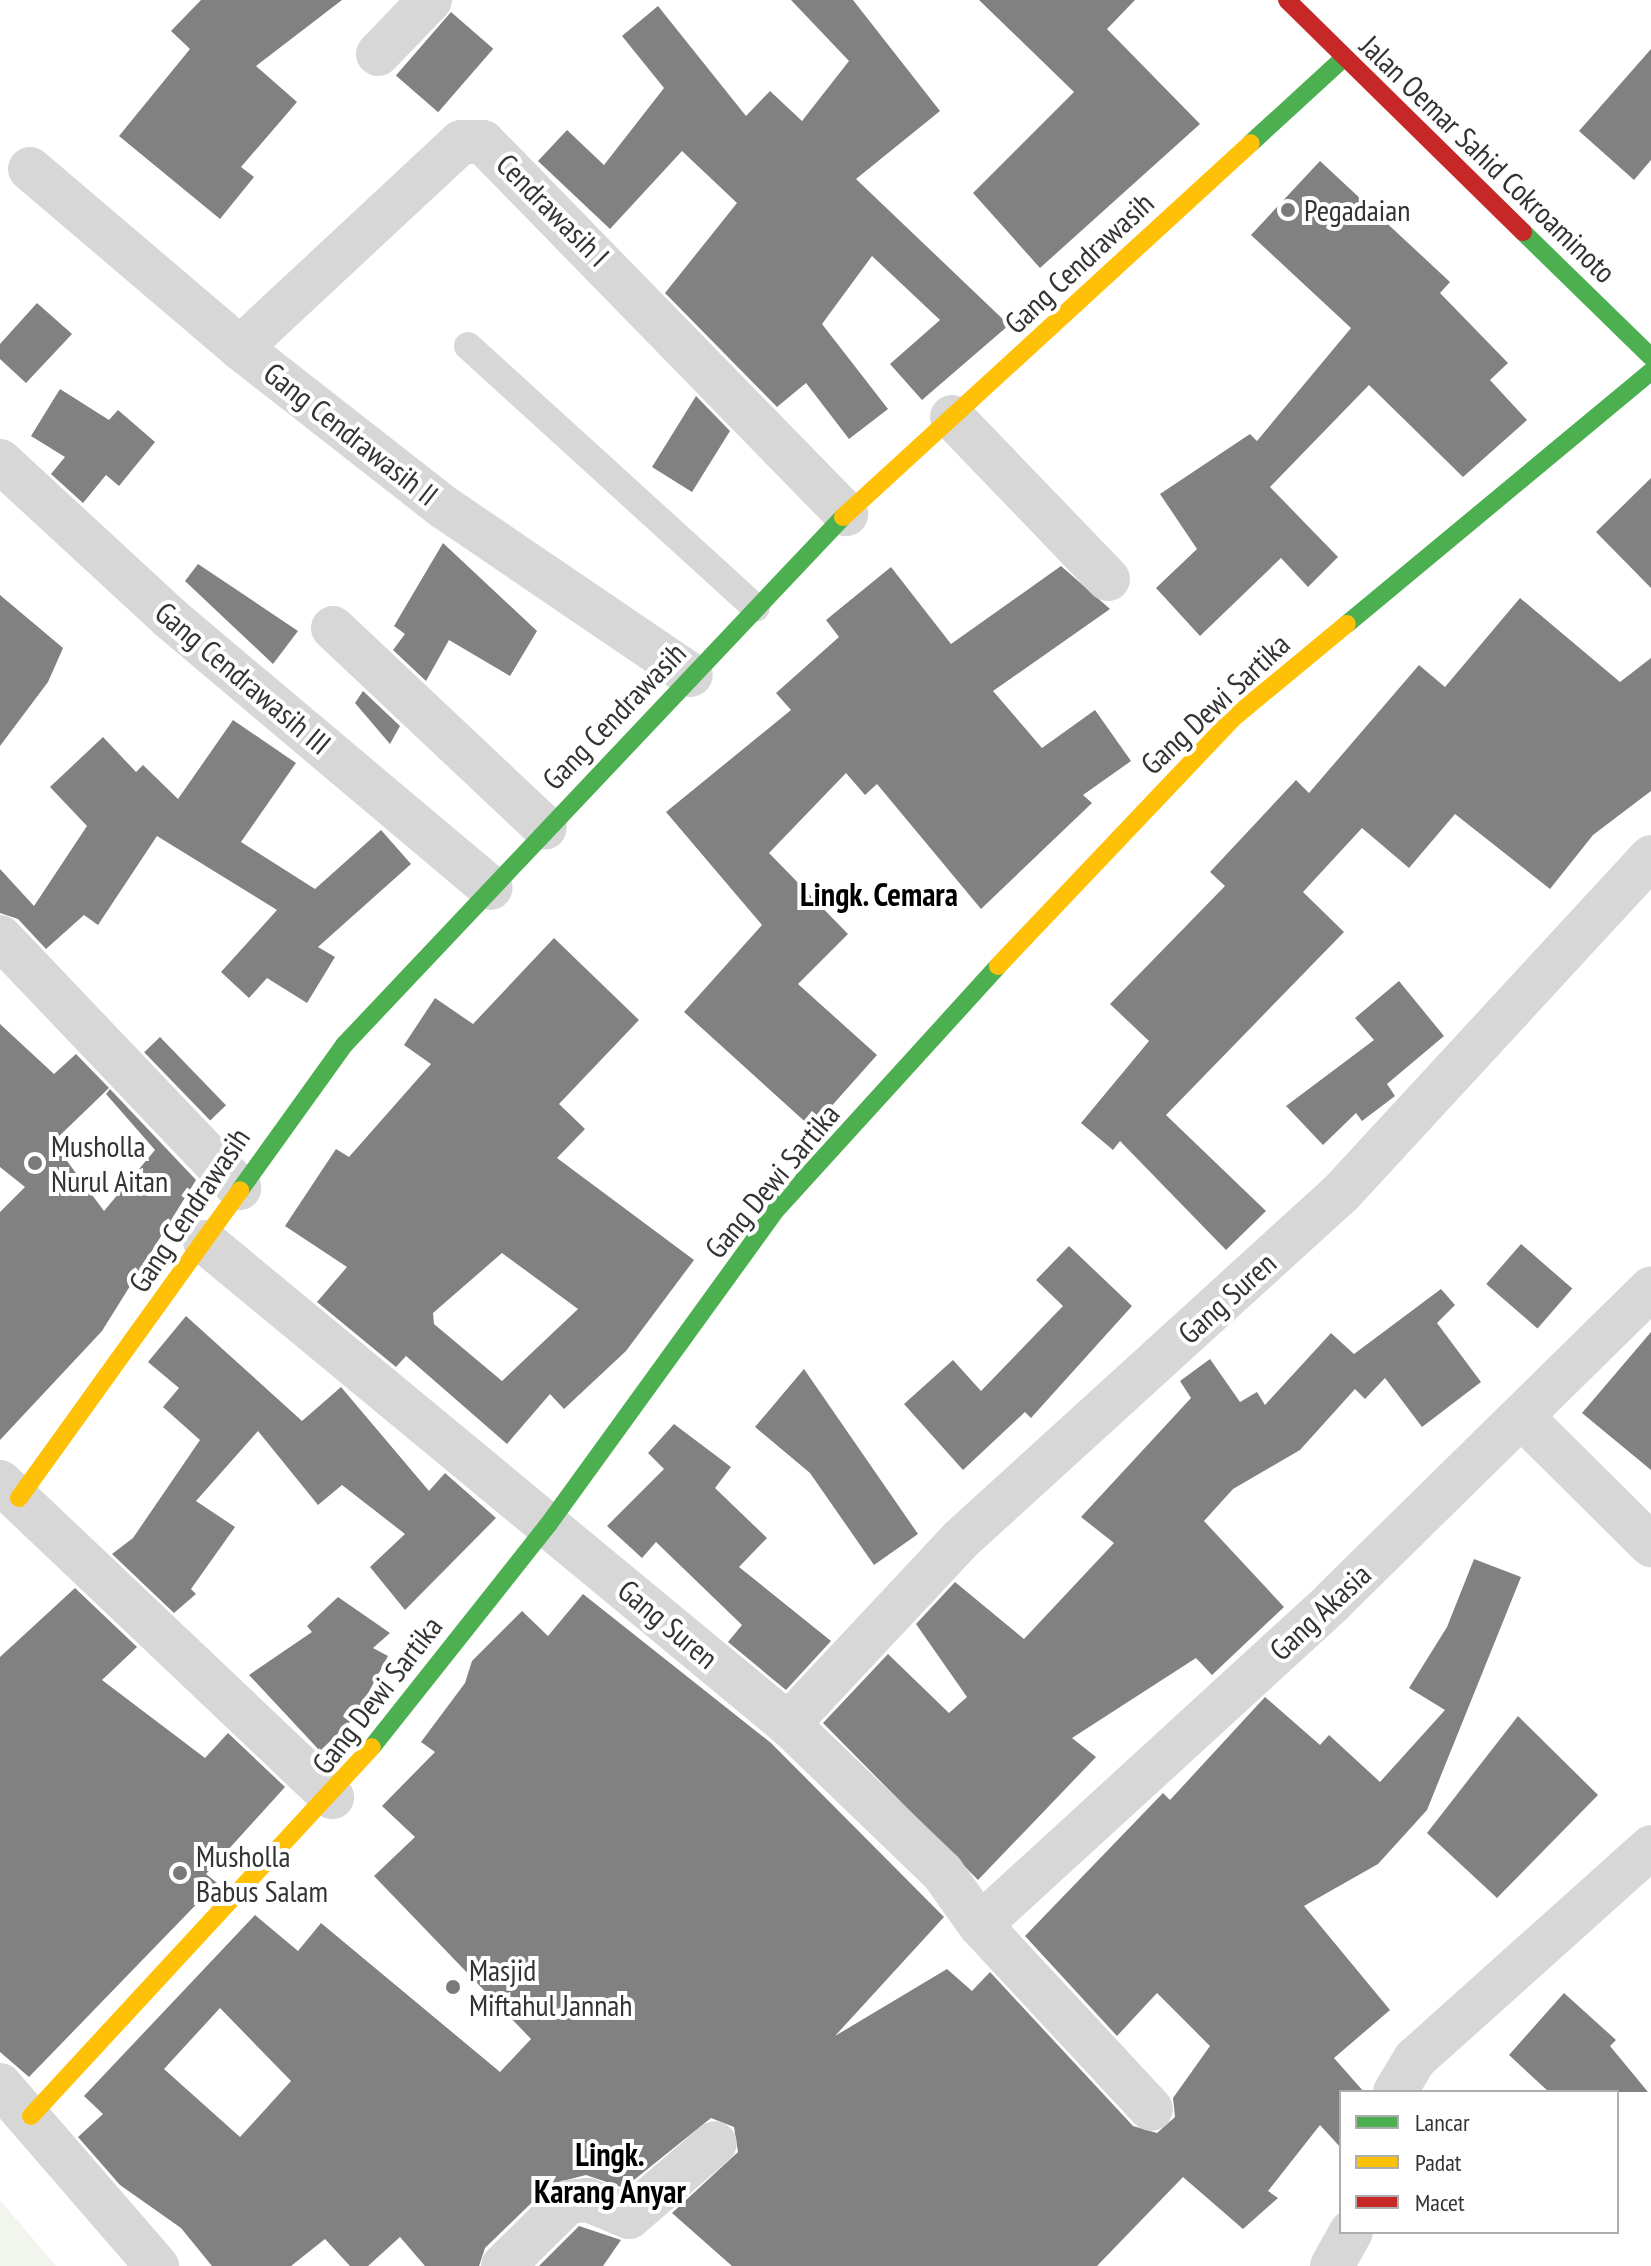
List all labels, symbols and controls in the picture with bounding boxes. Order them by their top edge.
street label: Jalan Oemar Sahid Cokroaminoto [1353,28,1623,290]
street label: Cendrawasih I [489,146,617,274]
street label: Gang Cendrawasih [997,185,1161,341]
place label: Pegadaian [1304,192,1410,228]
marker: Pegadaian [1279,201,1297,219]
street label: Gang Cendrawasih II [257,355,445,513]
street label: Gang Cendrawasih III [148,594,338,762]
street label: Gang Dewi Sartika [1133,626,1297,782]
street label: Gang Cendrawasih [535,635,693,797]
district label: Lingk. Cemara [799,875,959,913]
street label: Gang Dewi Sartika [697,1097,847,1265]
street label: Gang Cendrawasih [121,1121,257,1299]
place label: Musholla Nurul Aitan [51,1128,169,1198]
marker: Musholla Nurul Aitan [26,1154,44,1172]
street label: Gang Suren [1171,1245,1283,1351]
street label: Gang Akasia [1262,1556,1378,1668]
street label: Gang Suren [611,1572,725,1676]
street label: Gang Dewi Sartika [304,1609,450,1781]
place label: Musholla Babus Salam [196,1838,328,1908]
marker: Musholla Babus Salam [171,1864,189,1882]
place label: Masjid Miftahul Jannah [469,1952,633,2022]
marker: Masjid Miftahul Jannah [444,1978,462,1996]
legend [1339,2090,1619,2234]
text: Lancar [1415,2107,1469,2138]
district label: Lingk. Karang Anyar [534,2136,686,2211]
text: Padat [1415,2147,1461,2178]
text: Macet [1415,2187,1465,2218]

